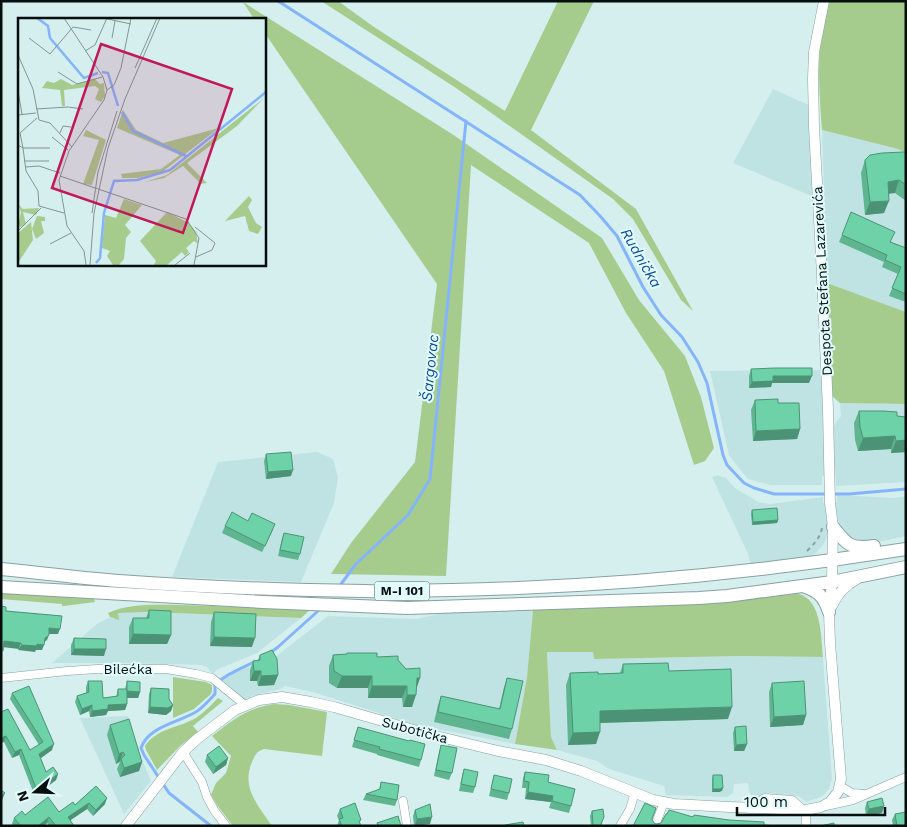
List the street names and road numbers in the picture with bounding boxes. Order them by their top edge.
street label: Despota Stefana Lazarevića [809,186,835,376]
road number: M-I 101 [374,582,430,600]
street label: Bilećka [104,661,152,677]
street label: Subotička [380,714,450,747]

